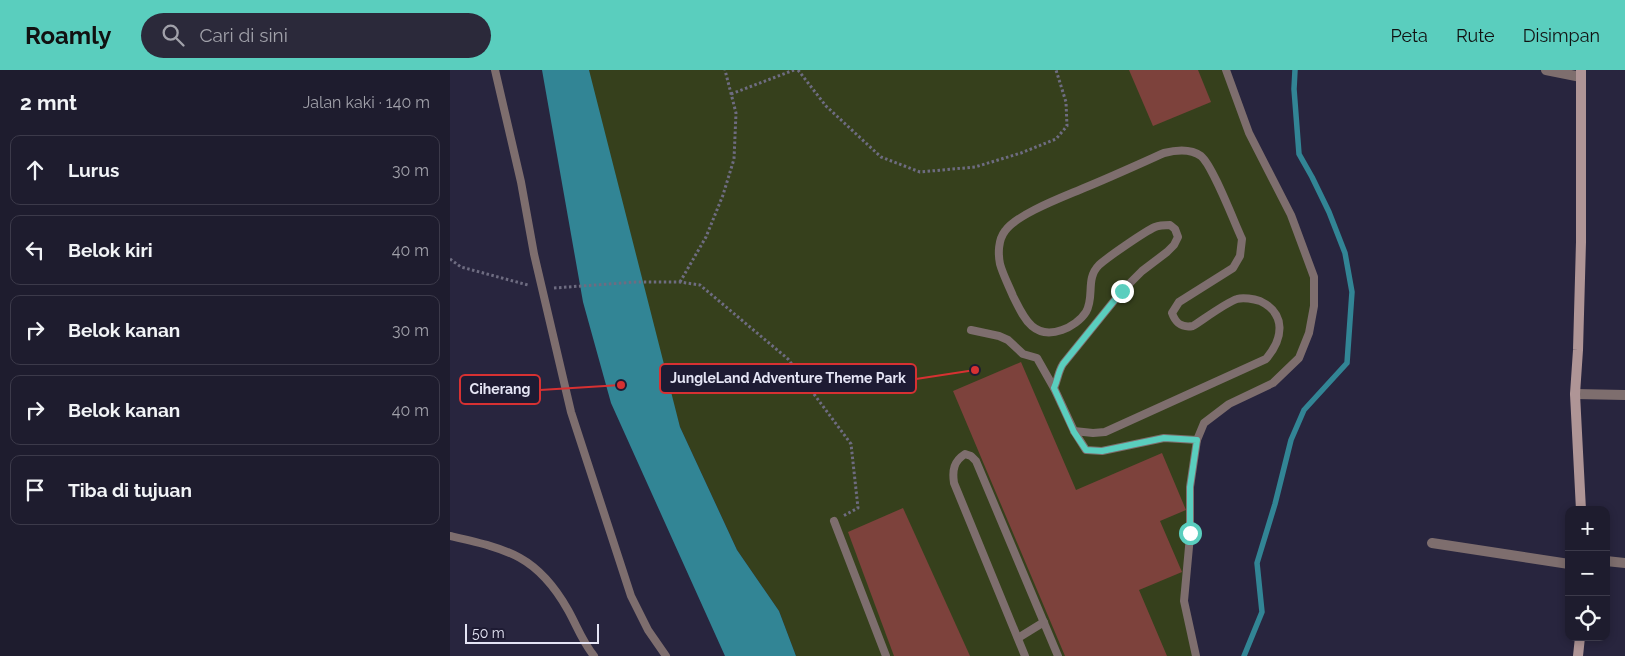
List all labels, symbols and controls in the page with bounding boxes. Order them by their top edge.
search box [141,13,491,58]
text: Roamly [25,21,111,50]
icon: search [159,21,187,49]
text: Cari di sini [199,24,288,46]
text: Peta [1391,25,1428,46]
text: Rute [1456,25,1495,46]
text: Disimpan [1523,25,1600,46]
text: 2 mnt [20,90,77,115]
text: Jalan kaki · 140 m [303,93,430,112]
icon: ahead [21,156,49,184]
text: Lurus [68,159,119,181]
text: 30 m [392,161,429,180]
icon: left [21,236,49,264]
text: Belok kiri [68,239,153,261]
text: 40 m [392,241,429,260]
route end [1111,280,1134,303]
icon: right [21,316,49,344]
text: Belok kanan [68,319,180,341]
text: 30 m [392,321,429,340]
callout: JungleLand Adventure Theme Park [660,364,916,393]
text: JungleLand Adventure Theme Park [670,370,906,386]
callout: Ciherang [460,375,540,404]
text: Ciherang [470,381,531,397]
icon: right [21,396,49,424]
text: Belok kanan [68,399,180,421]
text: 40 m [392,401,429,420]
icon: arrive [21,476,49,504]
text: Tiba di tujuan [68,479,192,501]
map controls [1565,506,1610,641]
button: + [1565,506,1610,551]
route start [1179,522,1202,545]
button: − [1565,551,1610,596]
button: locate [1565,596,1610,641]
scale bar [465,621,599,644]
text: 50 m [472,625,505,641]

